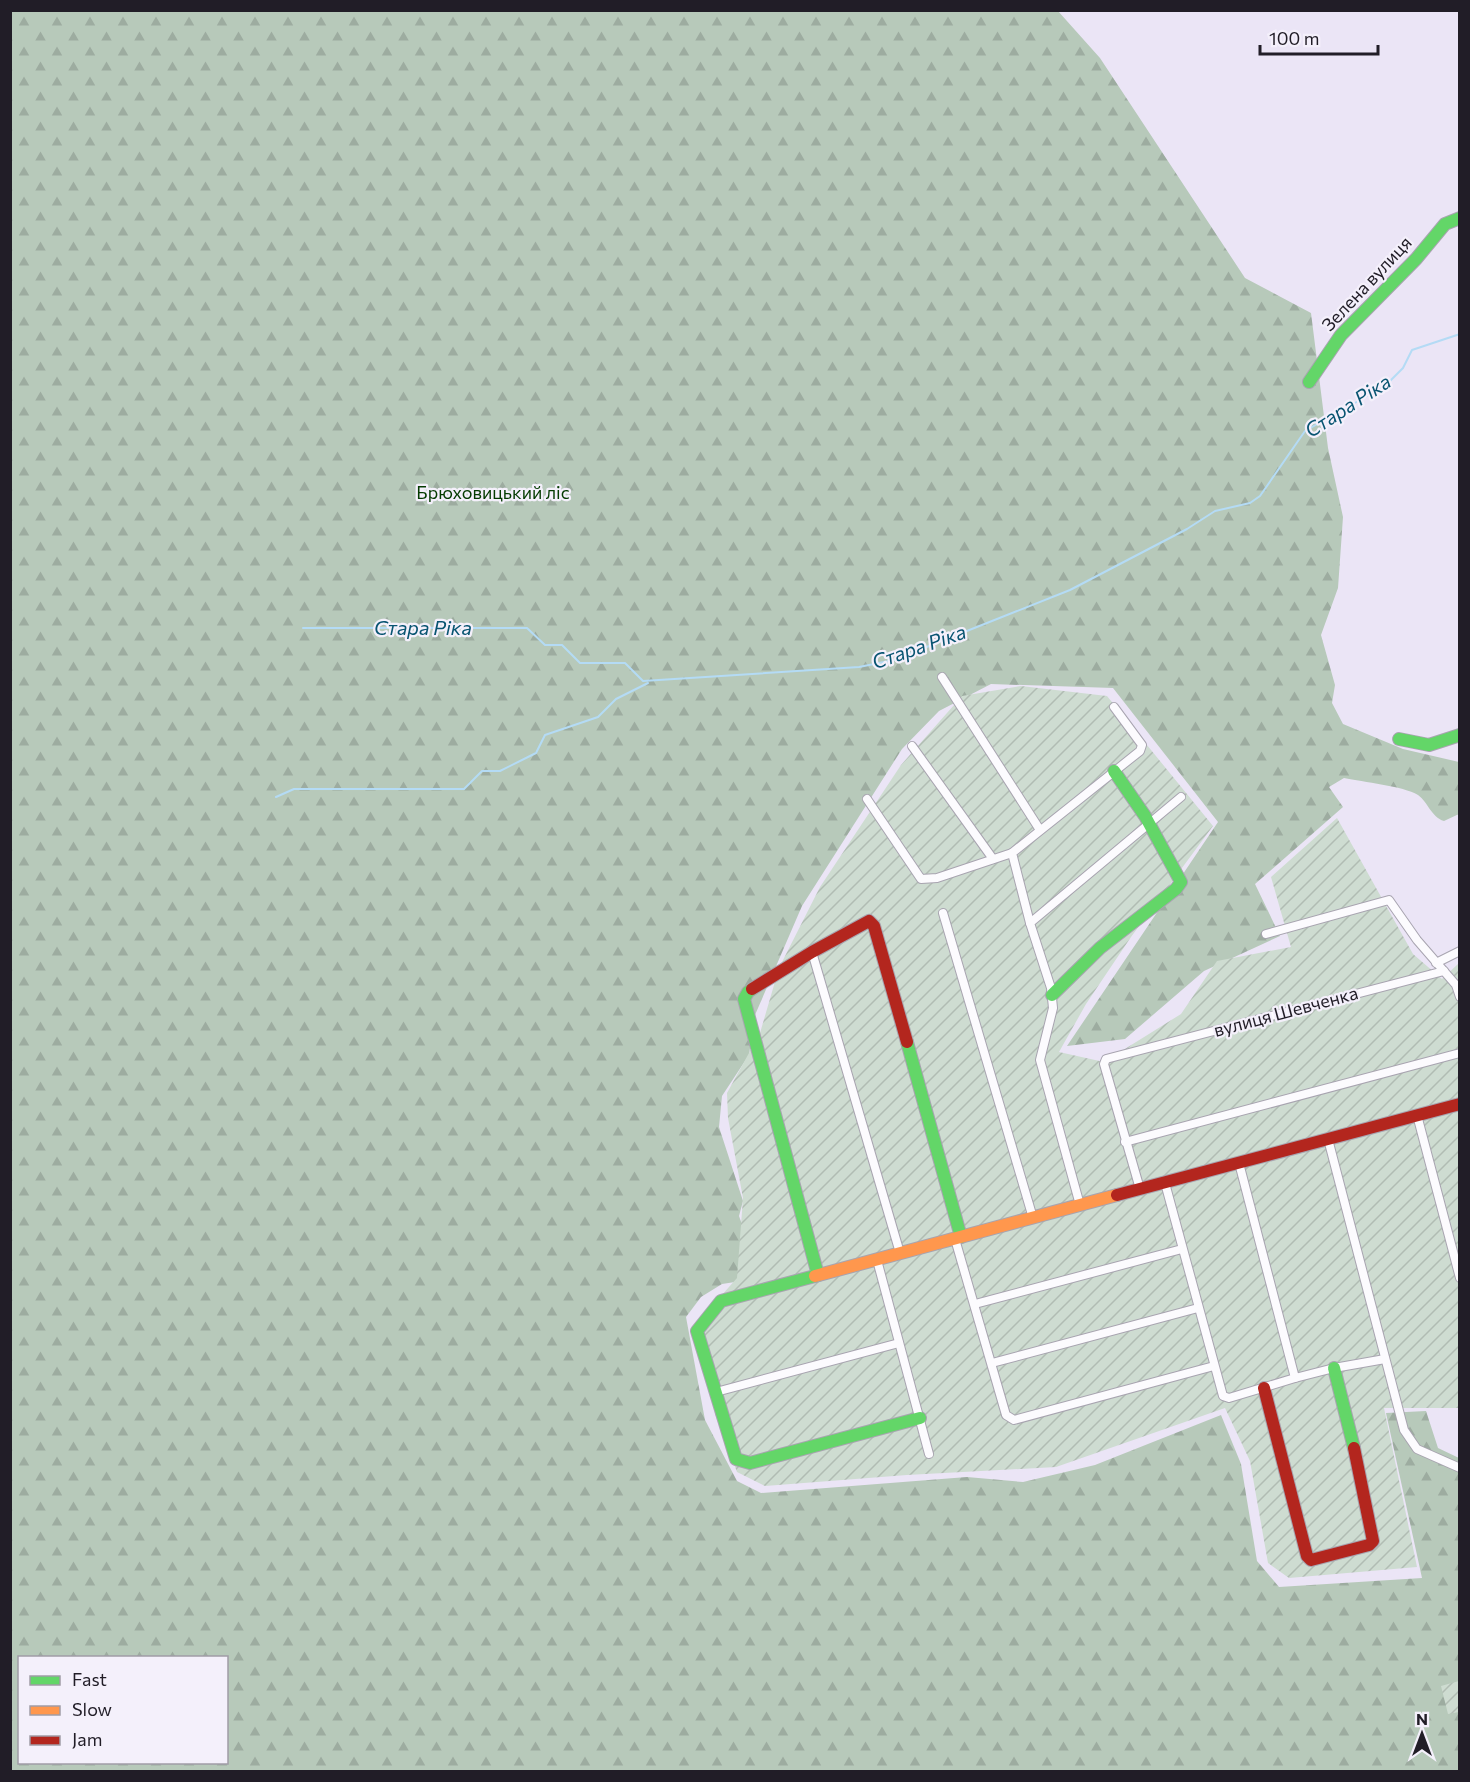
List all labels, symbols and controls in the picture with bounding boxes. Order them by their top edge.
scale bar [1260,18,1378,56]
text: 100 m [1269,27,1319,49]
street label: Зелена вулиця [1317,231,1416,335]
water label: Стара Ріка [1300,368,1395,442]
park label: Брюховицький ліс [416,481,570,503]
water label: Стара Ріка [374,615,472,639]
water label: Стара Ріка [869,619,969,673]
street label: вулиця Шевченка [1211,981,1360,1041]
legend [18,1656,228,1764]
text: Fast [72,1668,107,1690]
text: Slow [72,1698,112,1720]
north arrow [1392,1704,1452,1764]
text: N [1416,1709,1428,1728]
text: Jam [72,1728,102,1750]

